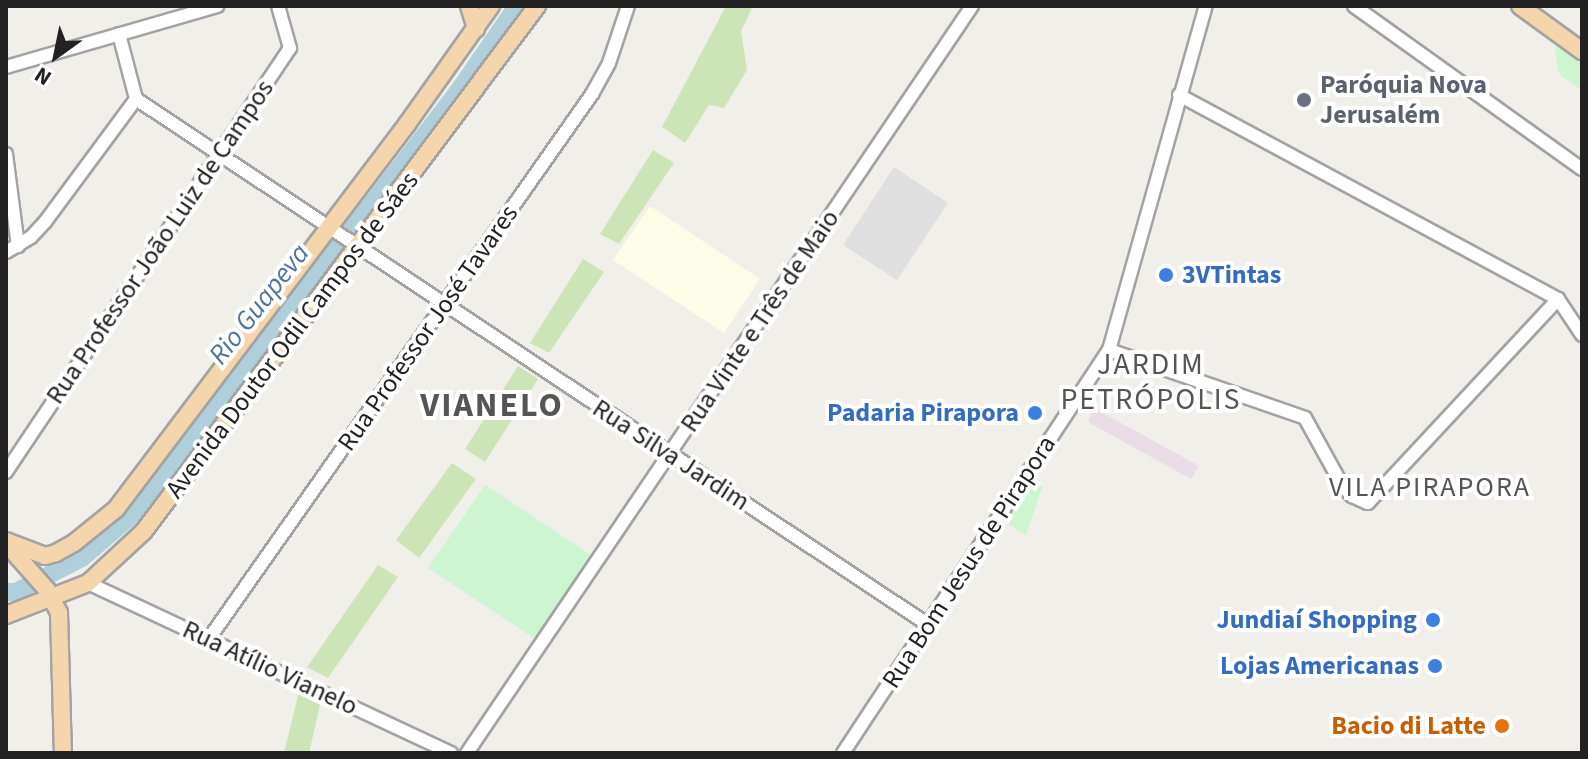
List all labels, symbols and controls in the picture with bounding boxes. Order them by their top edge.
north arrow [16,16,96,96]
text: N [28,59,58,94]
place label: Paróquia Nova Jerusalém [1320,69,1487,130]
street label: Rua Professor João Luiz de Campos [40,74,280,410]
marker: Paróquia Nova Jerusalém [1295,91,1313,109]
street label: Avenida Doutor Odil Campos de Sáes [159,166,425,504]
street label: Rua Professor José Tavares [331,199,525,457]
street label: Rua Vinte e Três de Maio [674,204,846,438]
water label: Rio Guapeva [202,237,316,371]
place label: 3VTintas [1182,259,1281,291]
marker: 3VTintas [1157,266,1175,284]
district label: JARDIM PETRÓPOLIS [1060,347,1242,418]
district label: VIANELO [420,386,564,426]
street label: Rua Silva Jardim [587,393,755,517]
place label: Padaria Pirapora [827,397,1019,429]
marker: Padaria Pirapora [1026,404,1044,422]
street label: Rua Bom Jesus de Pirapora [876,430,1062,694]
district label: VILA PIRAPORA [1329,470,1531,504]
place label: Jundiaí Shopping [1217,604,1417,636]
marker: Jundiaí Shopping [1424,611,1442,629]
street label: Rua Atílio Vianelo [178,614,362,722]
place label: Lojas Americanas [1220,650,1419,682]
marker: Lojas Americanas [1426,657,1444,675]
place label: Bacio di Latte [1331,710,1486,742]
marker: Bacio di Latte [1493,717,1511,735]

